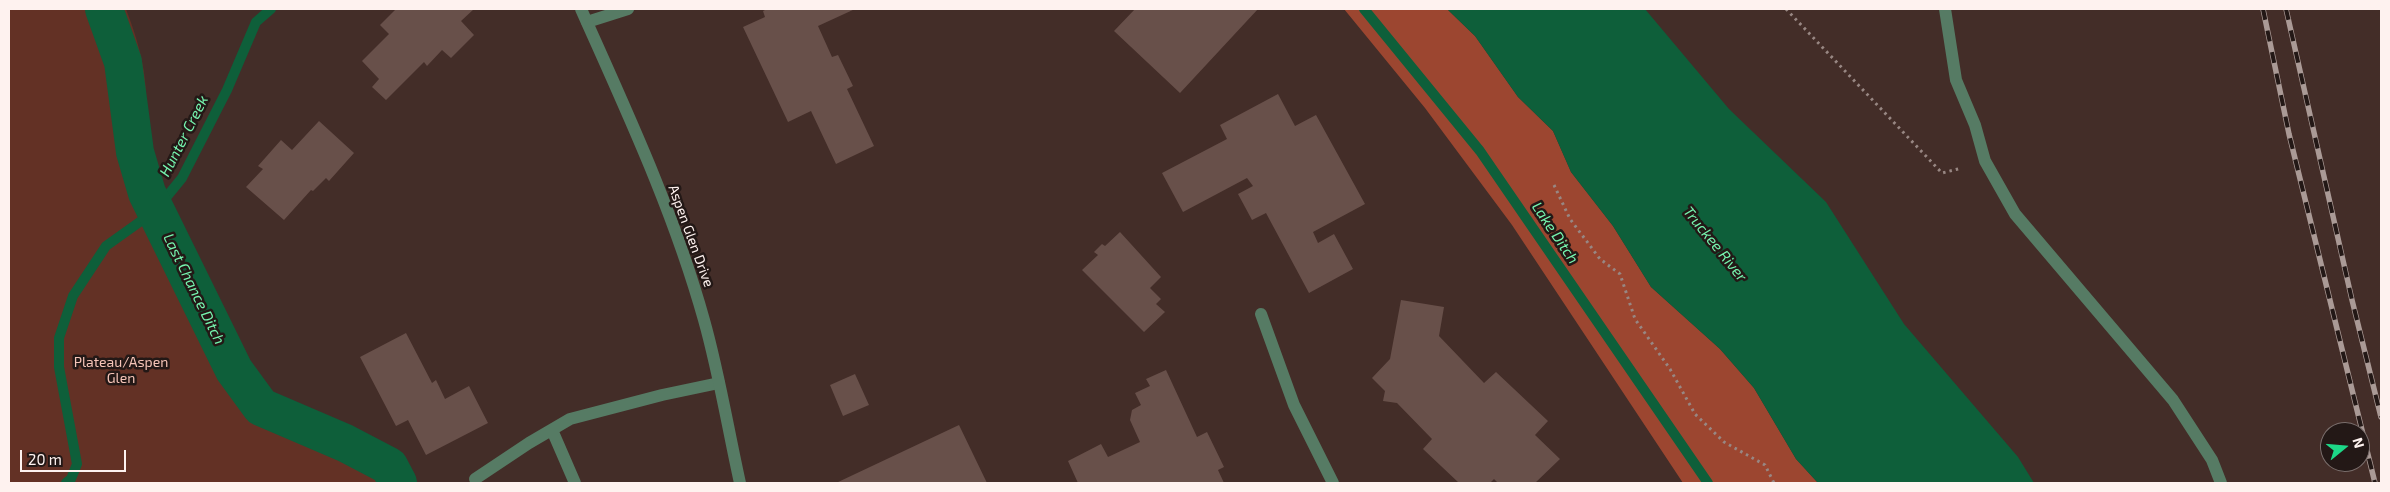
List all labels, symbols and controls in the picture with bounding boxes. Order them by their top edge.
water label: Hunter Creek [156,93,212,179]
street label: Aspen Glen Drive [665,183,717,289]
water label: Lake Ditch [1528,199,1582,267]
water label: Truckee River [1679,203,1751,285]
water label: Last Chance Ditch [159,231,229,347]
park label: Plateau/Aspen Glen [74,354,168,387]
north arrow [2320,422,2370,472]
text: N [2349,435,2368,450]
scale bar [22,440,129,472]
text: 20 m [28,450,62,468]

